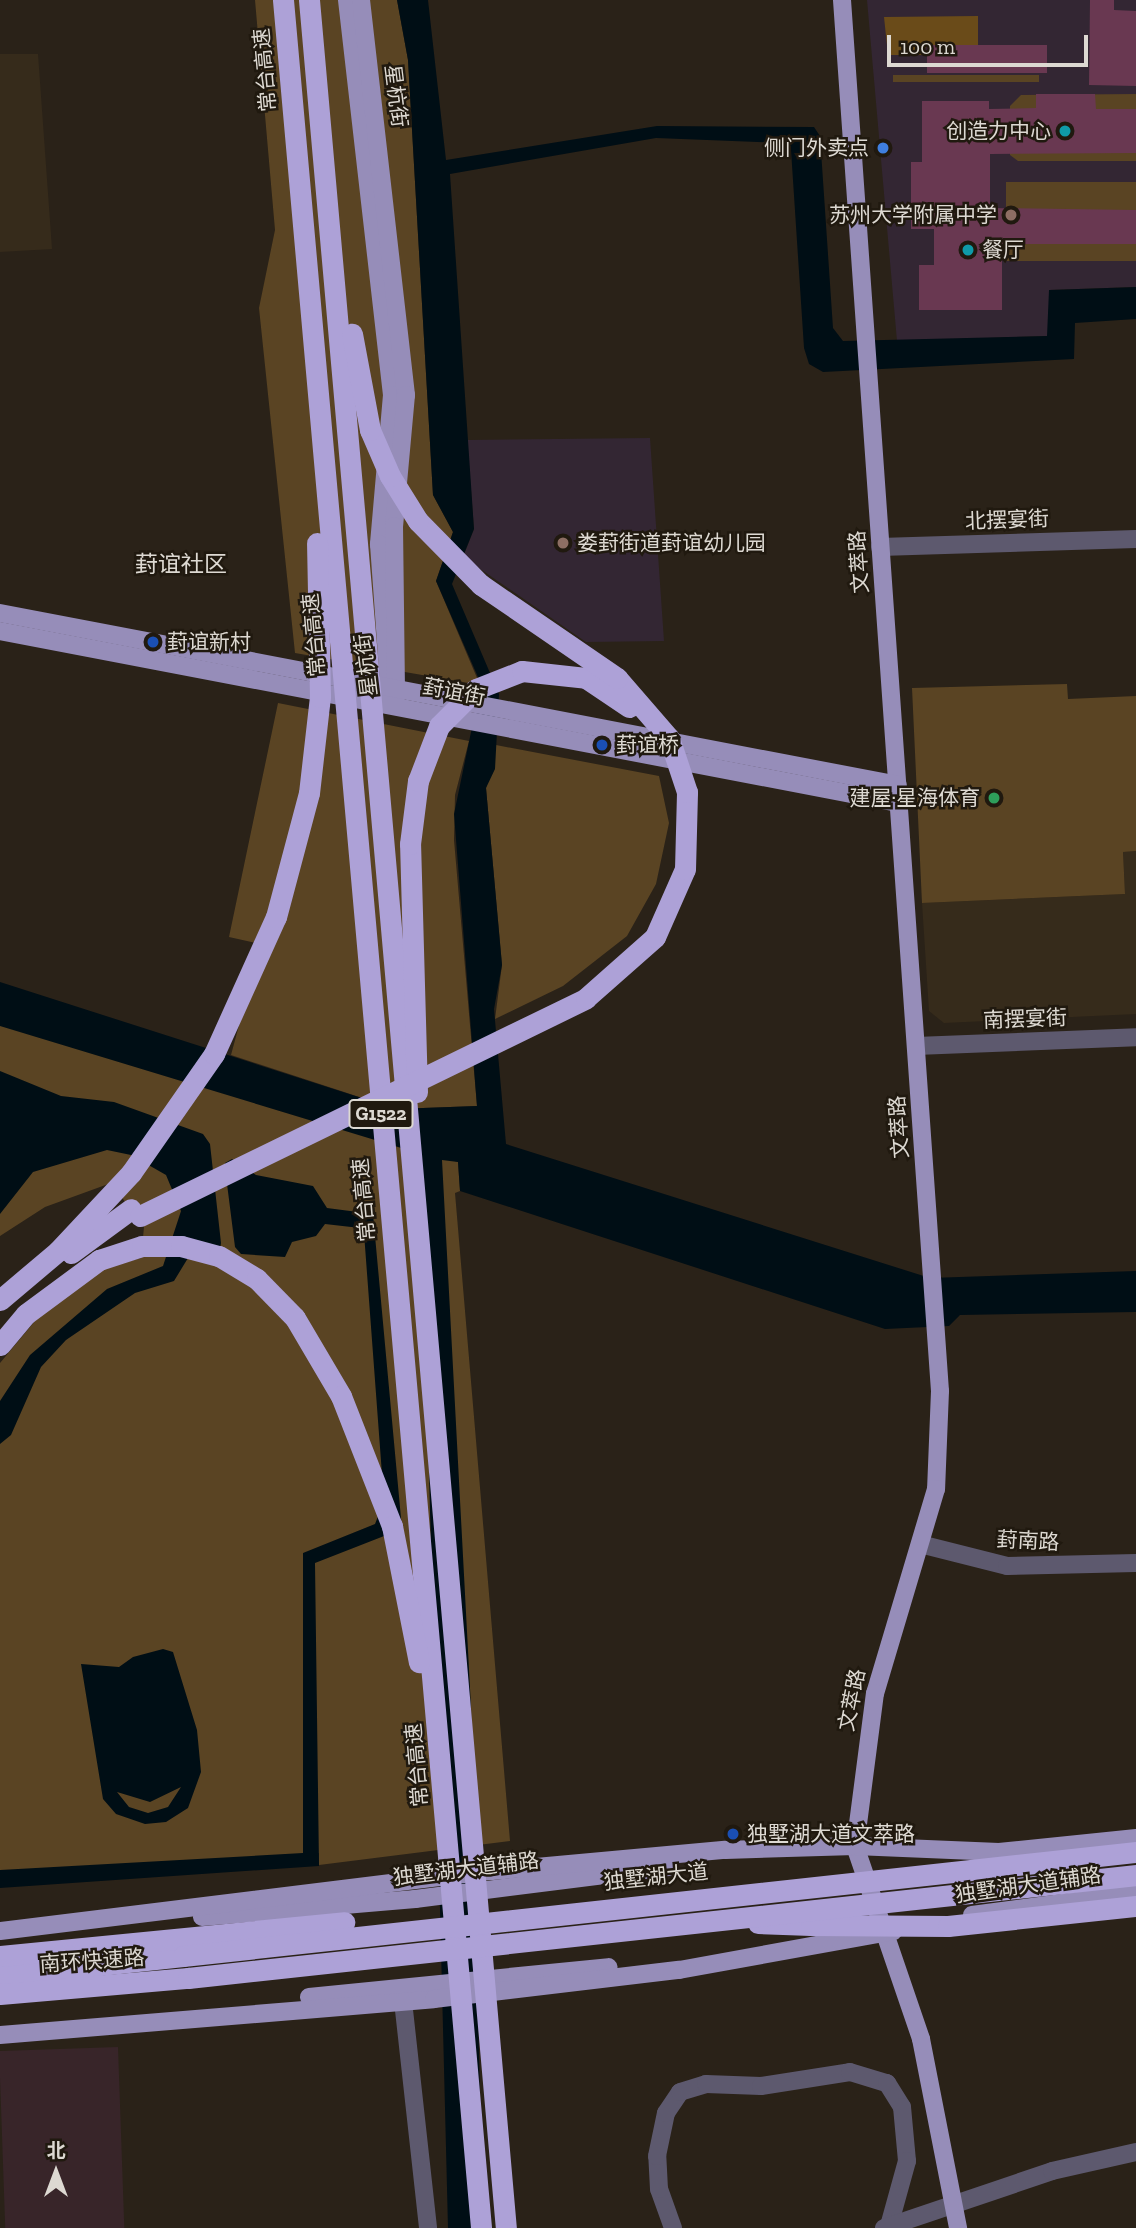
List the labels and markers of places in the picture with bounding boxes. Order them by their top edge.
place label: 创造力中心 [946,118,1051,144]
marker: 创造力中心 [1057,123,1073,139]
place label: 侧门外卖点 [764,135,869,161]
marker: 侧门外卖点 [875,140,891,156]
place label: 苏州大学附属中学 [829,202,997,228]
marker: 苏州大学附属中学 [1003,207,1019,223]
place label: 餐厅 [982,237,1024,263]
marker: 餐厅 [960,242,976,258]
place label: 娄葑街道葑谊幼儿园 [577,530,766,556]
marker: 娄葑街道葑谊幼儿园 [555,535,571,551]
place label: 葑谊新村 [167,629,251,655]
marker: 葑谊新村 [145,634,161,650]
place label: 葑谊桥 [616,732,679,758]
marker: 葑谊桥 [594,737,610,753]
place label: 建屋·星海体育 [849,785,980,811]
marker: 建屋·星海体育 [986,790,1002,806]
place label: 独墅湖大道文萃路 [747,1821,915,1847]
marker: 独墅湖大道文萃路 [725,1826,741,1842]

